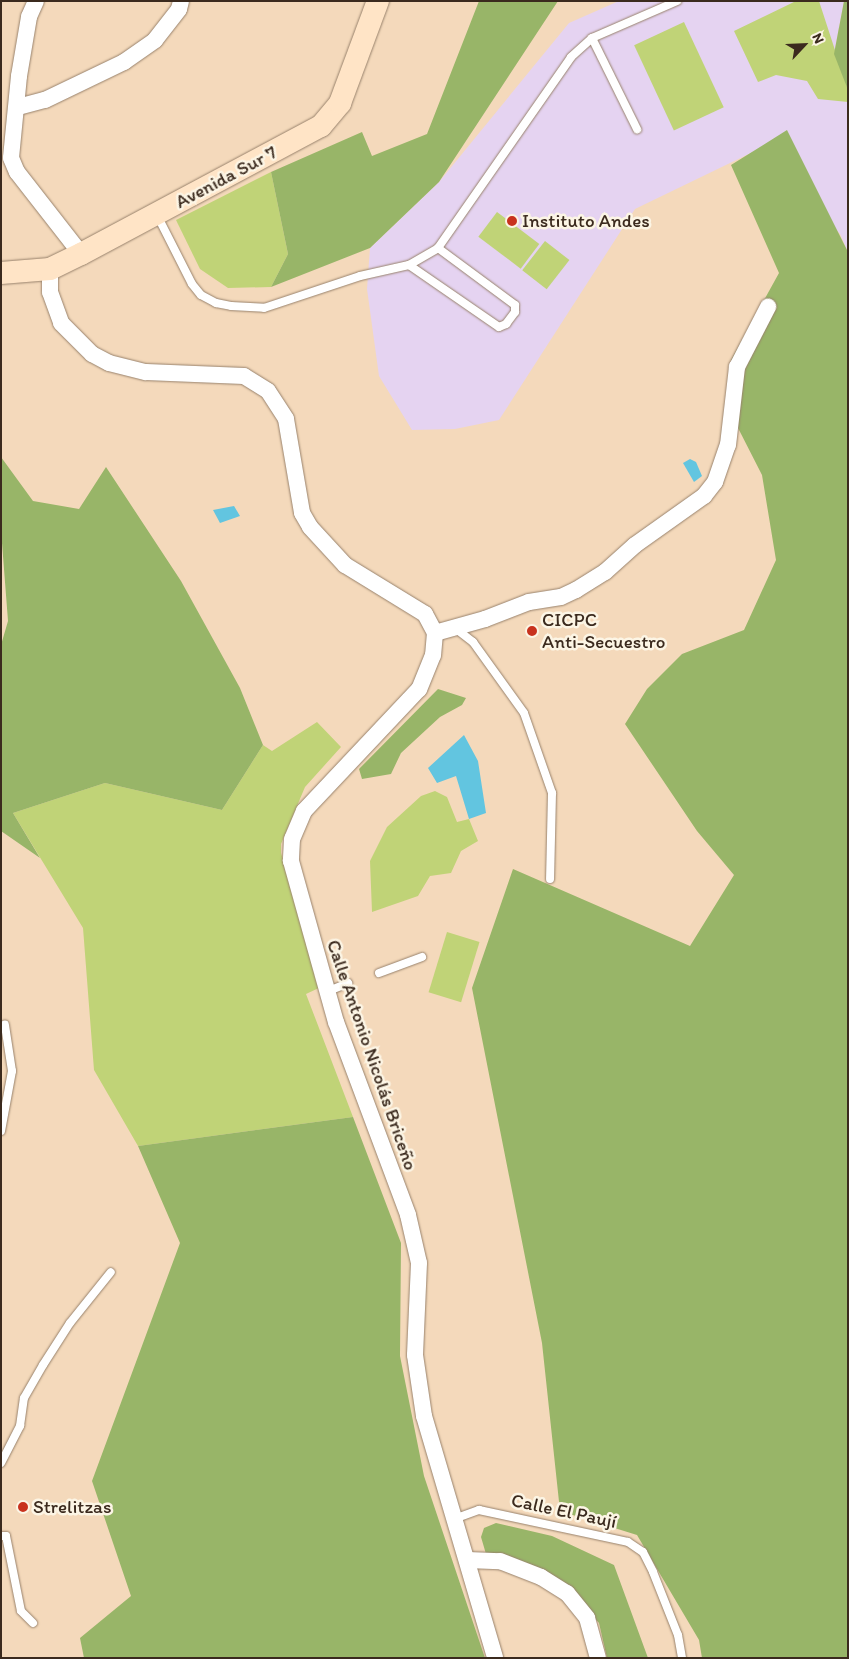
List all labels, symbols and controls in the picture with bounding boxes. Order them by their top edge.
north arrow [779,20,829,70]
text: N [808,31,828,46]
street label: Avenida Sur 7 [171,141,281,213]
place label: Instituto Andes [522,210,650,232]
marker: Instituto Andes [506,215,518,227]
place label: CICPC Anti-Secuestro [542,609,665,653]
marker: CICPC Anti-Secuestro [526,625,538,637]
street label: Calle Antonio Nicolás Briceño [322,937,422,1173]
street label: Calle El Paují [510,1489,618,1533]
place label: Strelitzas [33,1496,111,1518]
marker: Strelitzas [17,1501,29,1513]

